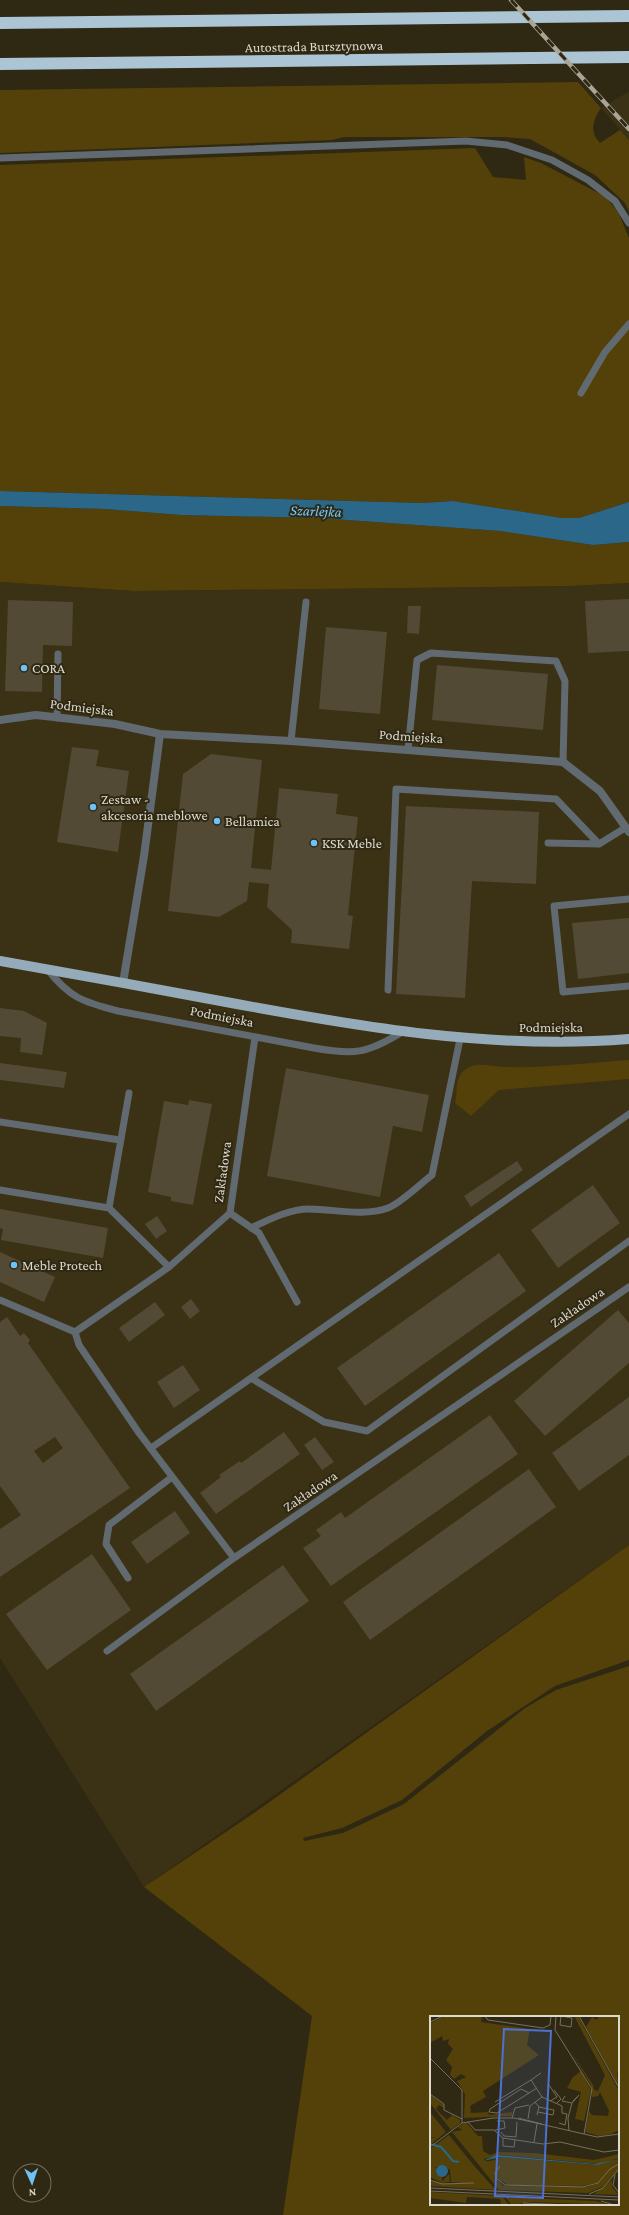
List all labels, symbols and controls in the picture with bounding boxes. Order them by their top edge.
street label: Autostrada Bursztynowa [245,37,384,55]
water label: Szarlejka [290,502,342,521]
place label: CORA [32,660,65,676]
marker: CORA [19,663,29,673]
street label: Podmiejska [49,695,115,720]
street label: Podmiejska [378,726,444,747]
place label: Zestaw - akcesoria meblowe [101,791,208,823]
marker: Zestaw - akcesoria meblowe [88,802,98,812]
place label: Bellamica [225,813,280,829]
marker: Bellamica [212,816,222,826]
place label: KSK Meble [322,835,382,851]
marker: KSK Meble [309,838,319,848]
street label: Podmiejska [189,1002,256,1031]
street label: Podmiejska [519,1019,584,1036]
street label: Zakładowa [210,1140,234,1204]
place label: Meble Protech [22,1257,102,1273]
marker: Meble Protech [9,1260,19,1270]
street label: Zakładowa [547,1283,607,1331]
street label: Zakładowa [280,1467,340,1515]
inset map [430,2016,619,2205]
north arrow [12,2163,52,2203]
text: N [28,2187,37,2199]

